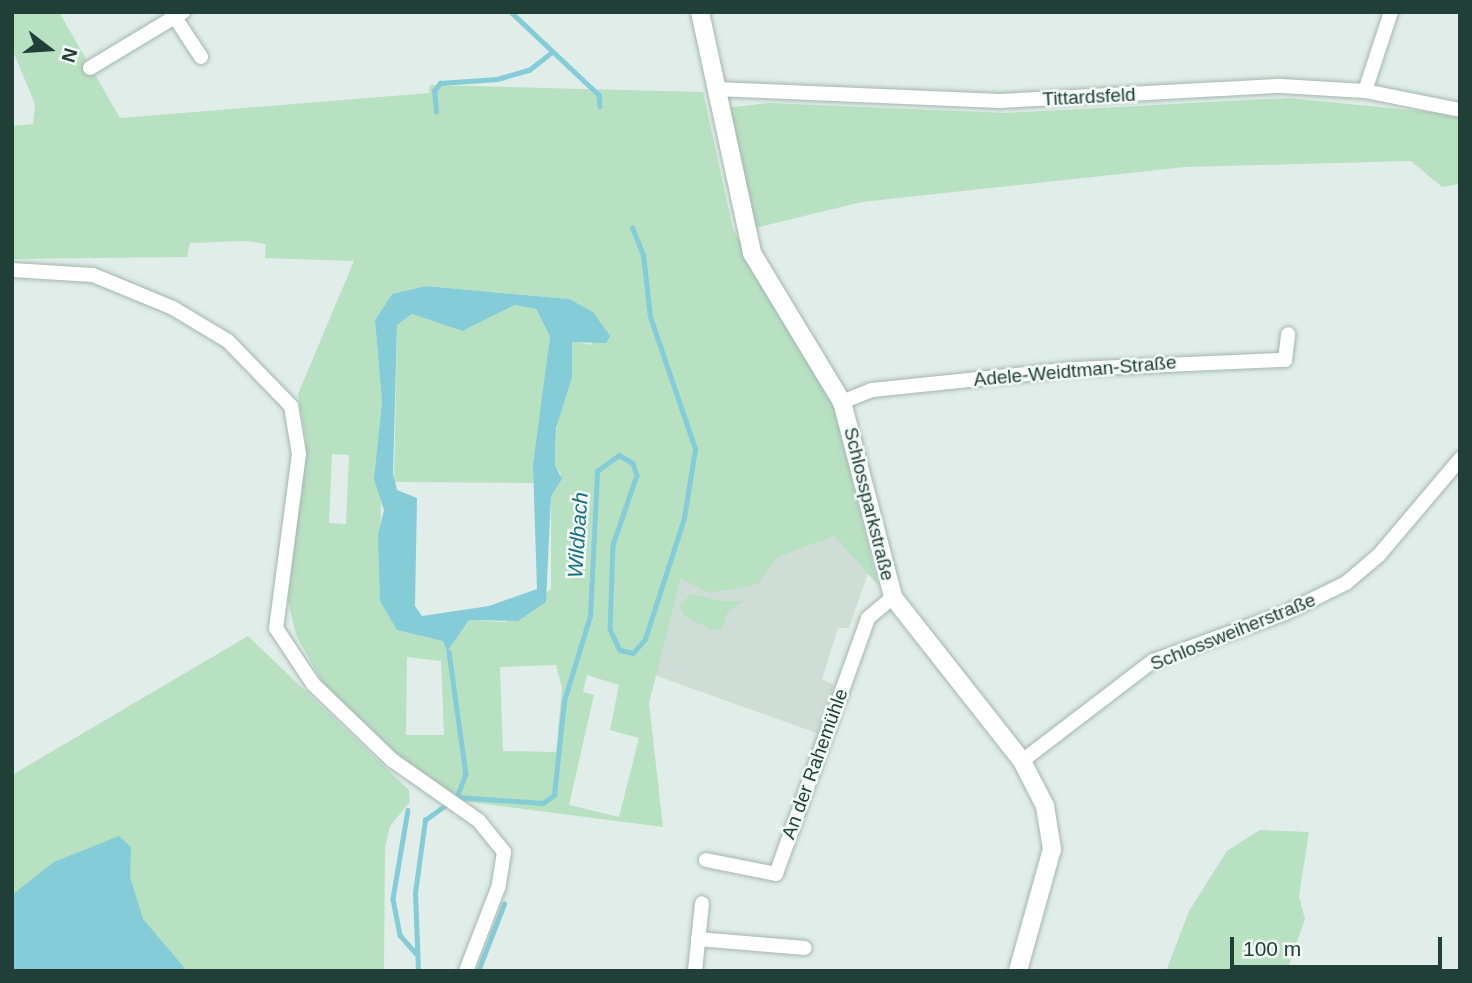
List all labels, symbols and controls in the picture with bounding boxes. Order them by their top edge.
north arrow [14,14,84,84]
text: N [58,46,82,65]
street label: Tittardsfeld [1042,83,1136,111]
street label: Adele-Weidtman-Straße [973,351,1177,391]
street label: Schlossparkstraße [839,425,899,583]
water label: Wildbach [562,491,594,579]
street label: Schlossweiherstraße [1147,588,1319,676]
street label: An der Rahemühle [777,686,853,842]
scale bar [1234,923,1446,967]
text: 100 m [1243,937,1301,960]

